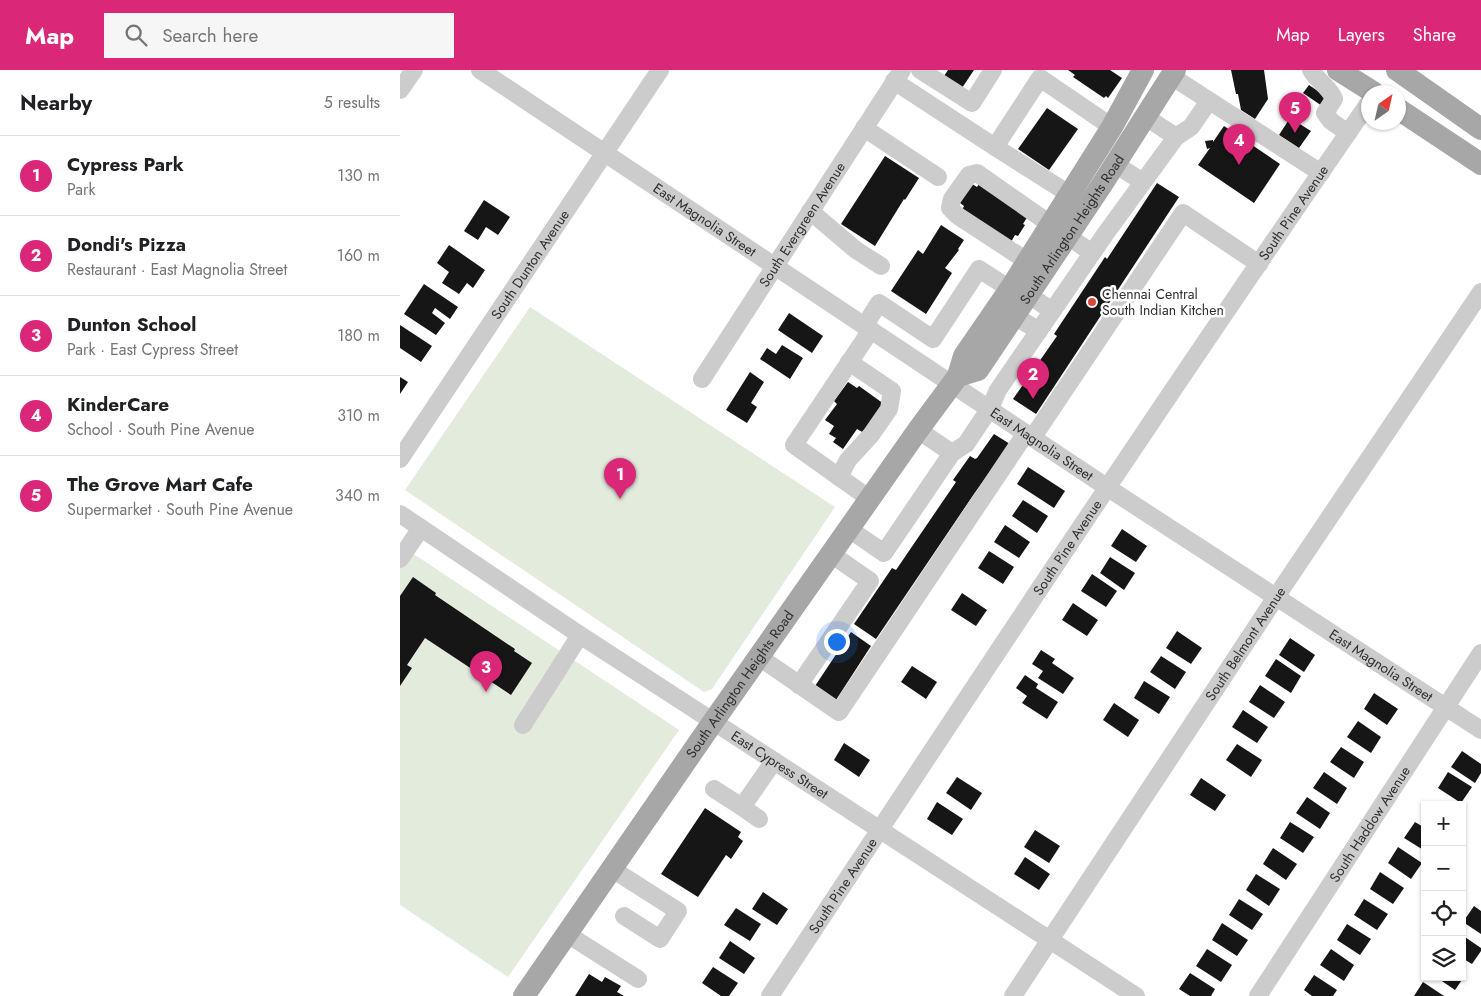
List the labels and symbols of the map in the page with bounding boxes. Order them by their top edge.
north arrow [1361,85,1406,130]
pin: 5 [1279,92,1311,133]
pin: 4 [1223,124,1255,165]
street label: South Arlington Heights Road [1015,150,1129,308]
street label: South Evergreen Avenue [754,158,850,291]
street label: South Pine Avenue [1254,161,1333,264]
street label: East Magnolia Street [649,178,761,262]
street label: South Dunton Avenue [486,206,574,323]
place label: Chennai Central South Indian Kitchen [1102,284,1224,320]
marker: Chennai Central South Indian Kitchen [1086,296,1098,308]
pin: 2 [1017,358,1049,399]
street label: East Magnolia Street [986,402,1098,486]
pin: 1 [604,458,636,499]
street label: South Pine Avenue [1028,496,1106,599]
street label: South Belmont Avenue [1200,583,1290,705]
street label: South Arlington Heights Road [681,606,798,762]
street label: East Magnolia Street [1325,624,1437,707]
your location [824,629,850,655]
pin: 3 [470,651,502,692]
street label: East Cypress Street [727,726,833,804]
street label: South Haddow Avenue [1325,762,1415,886]
street label: South Pine Avenue [804,834,882,938]

